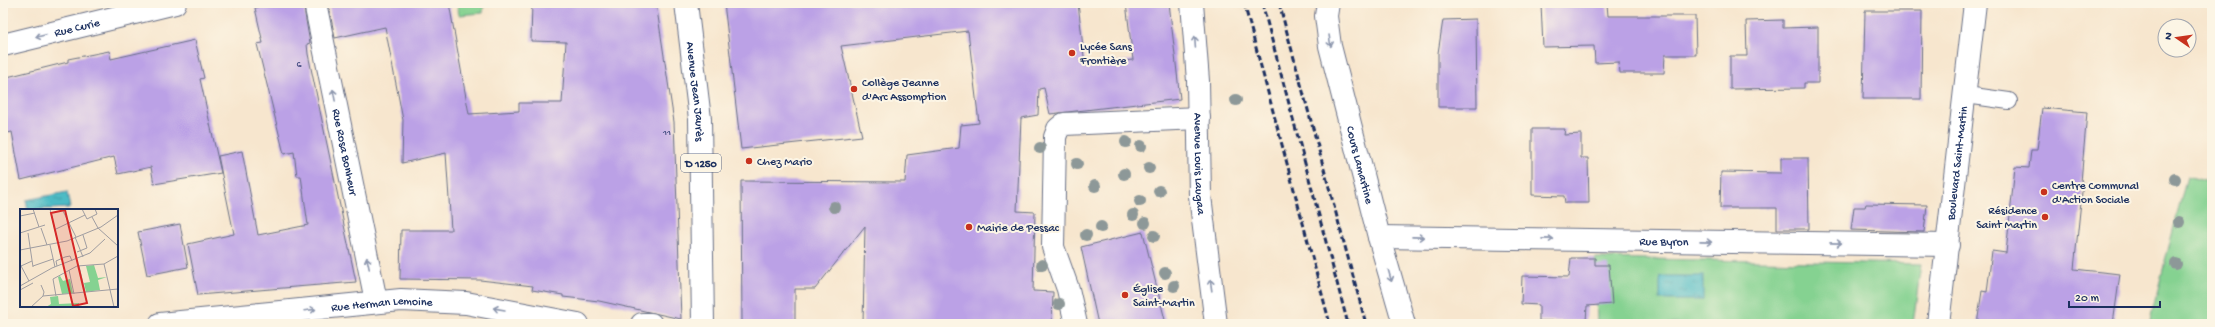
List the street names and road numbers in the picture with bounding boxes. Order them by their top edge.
street label: Rue Curie [53,16,102,41]
street label: Avenue Jean Jaurès [682,41,705,142]
street label: Boulevard Saint-Martin [1945,105,1972,222]
street label: Rue Rosa Bonheur [328,108,360,199]
street label: Avenue Louis Laugaa [1190,113,1207,216]
street label: Cours Lamartine [1342,125,1375,206]
road number: D 1250 [681,154,721,172]
street label: Rue Byron [1639,236,1689,250]
street label: Rue Herman Lemoine [331,295,434,316]

